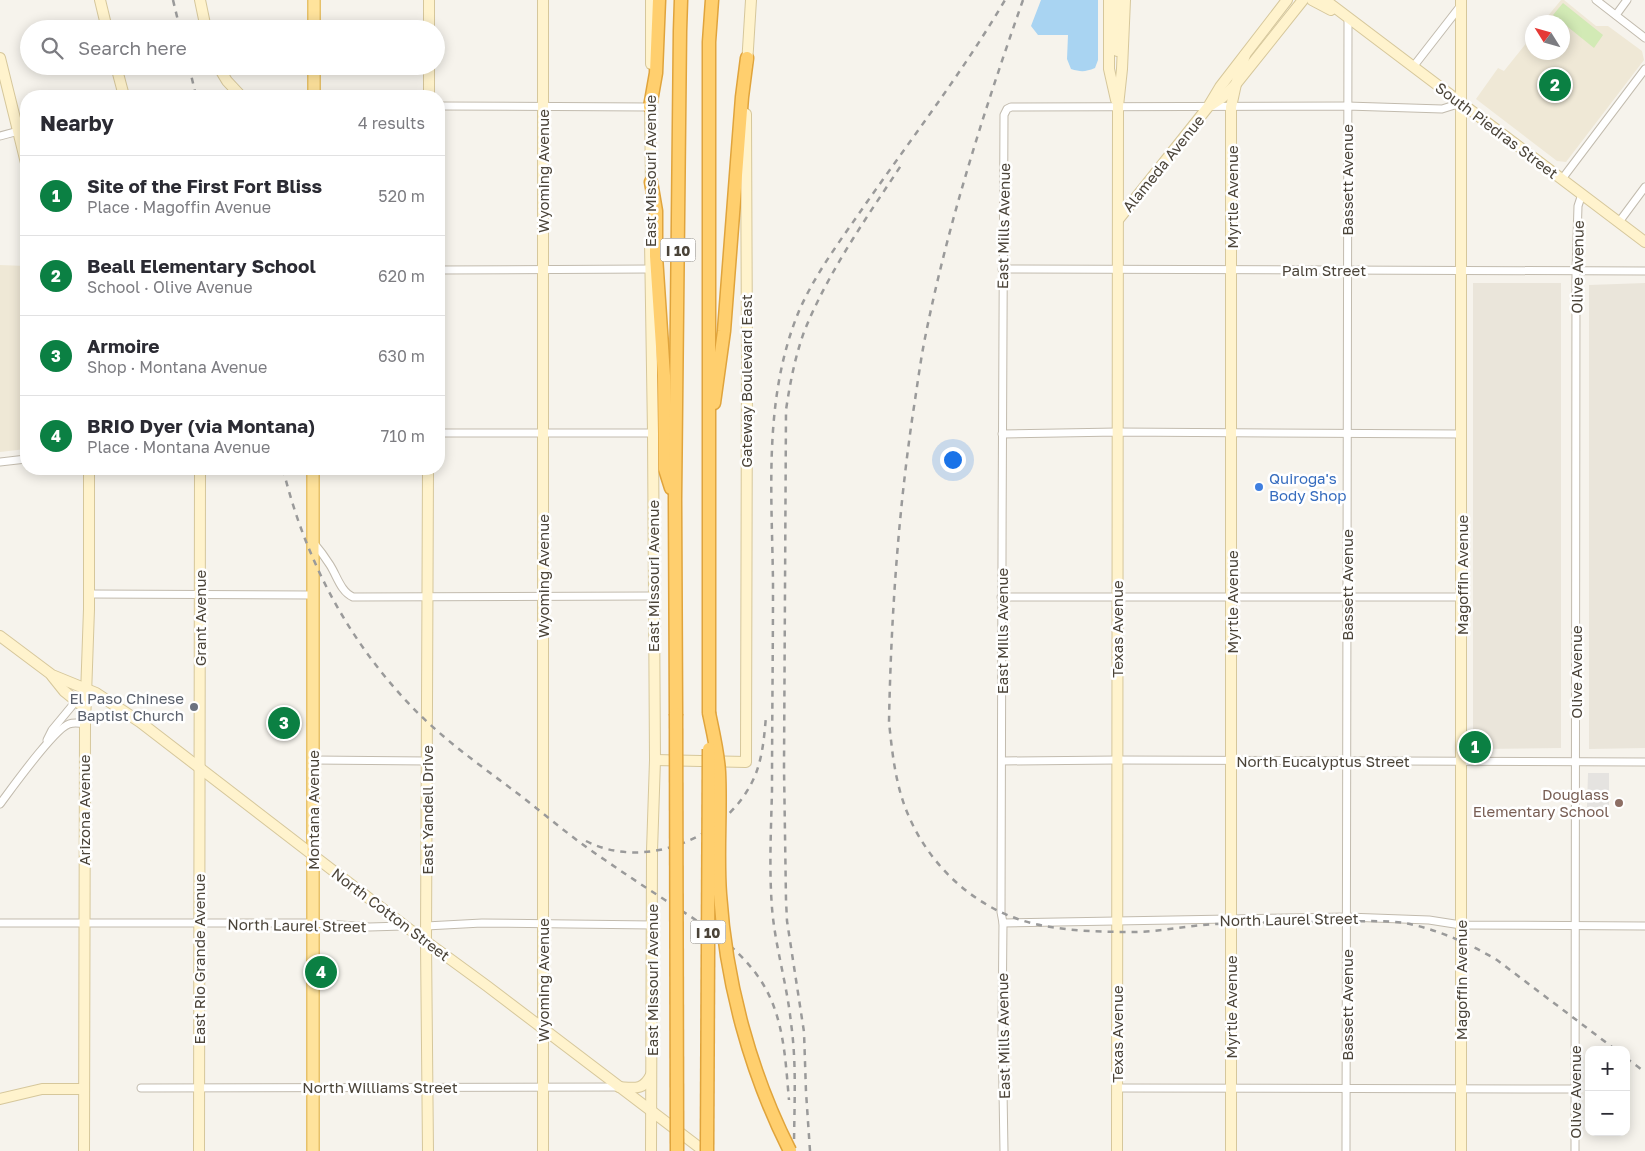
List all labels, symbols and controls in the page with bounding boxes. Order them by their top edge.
north arrow [1525,15,1570,60]
search box [20,20,445,75]
icon: search [38,34,66,62]
text: Search here [78,36,187,59]
pin: 2 [1539,66,1571,104]
street label: South Piedras Street [1432,78,1562,182]
street label: East Missouri Avenue [641,94,659,247]
street label: Wyoming Avenue [534,109,552,233]
text: Nearby [40,110,114,136]
street label: Alameda Avenue [1118,111,1208,215]
text: 4 results [358,113,425,133]
street label: Bassett Avenue [1338,124,1356,236]
street label: Myrtle Avenue [1223,145,1241,249]
street label: East Mills Avenue [993,162,1013,289]
text: Site of the First Fort Bliss [87,174,322,197]
text: 1 [52,186,60,206]
text: 520 m [378,186,425,206]
text: Place · Magoffin Avenue [87,197,271,217]
street label: Olive Avenue [1567,220,1587,314]
road number: I 10 [660,238,696,262]
text: Beall Elementary School [87,254,316,277]
street label: Palm Street [1282,261,1366,279]
text: 2 [51,266,61,286]
text: 620 m [378,266,425,286]
text: School · Olive Avenue [87,277,253,297]
street label: Gateway Boulevard East [737,294,755,468]
text: Armoire [87,334,159,357]
text: 3 [51,346,61,366]
text: 630 m [378,346,425,366]
text: Shop · Montana Avenue [87,357,267,377]
text: BRIO Dyer (via Montana) [87,414,315,437]
text: 4 [51,426,61,446]
text: 710 m [381,426,425,446]
text: Place · Montana Avenue [87,437,270,457]
your location [940,447,966,473]
place label: Quiroga's Body Shop [1269,469,1346,504]
marker: Quiroga's Body Shop [1253,481,1265,493]
street label: East Missouri Avenue [644,499,662,652]
street label: Wyoming Avenue [534,514,552,638]
street label: Magoffin Avenue [1453,514,1471,635]
street label: Bassett Avenue [1338,529,1356,641]
street label: Myrtle Avenue [1223,550,1241,654]
street label: East Mills Avenue [993,568,1011,694]
street label: Grant Avenue [191,569,209,666]
street label: Texas Avenue [1108,580,1126,678]
street label: Olive Avenue [1567,625,1585,719]
place label: El Paso Chinese Baptist Church [69,689,184,724]
marker: El Paso Chinese Baptist Church [188,701,200,713]
pin: 3 [268,704,300,742]
pin: 1 [1459,728,1491,766]
street label: East Yandell Drive [418,745,436,875]
street label: Montana Avenue [304,750,322,870]
street label: North Eucalyptus Street [1236,752,1410,770]
street label: Arizona Avenue [75,754,93,865]
place label: Douglass Elementary School [1473,785,1609,820]
marker: Douglass Elementary School [1613,797,1625,809]
street label: North Cotton Street [328,864,454,964]
street label: East Rio Grande Avenue [190,873,208,1044]
street label: East Missouri Avenue [643,903,661,1056]
street label: North Laurel Street [1219,909,1359,929]
street label: North Laurel Street [227,915,367,935]
street label: Wyoming Avenue [534,918,552,1042]
street label: Magoffin Avenue [1452,919,1470,1040]
road number: I 10 [690,920,726,944]
street label: Bassett Avenue [1338,949,1356,1061]
pin: 4 [305,953,337,991]
street label: Myrtle Avenue [1222,955,1240,1059]
street label: East Mills Avenue [993,972,1013,1099]
street label: Texas Avenue [1108,985,1126,1083]
street label: Olive Avenue [1566,1045,1584,1139]
map controls [1585,1046,1630,1136]
button: + [1585,1046,1630,1091]
street label: North Williams Street [302,1078,458,1096]
button: − [1585,1091,1630,1136]

